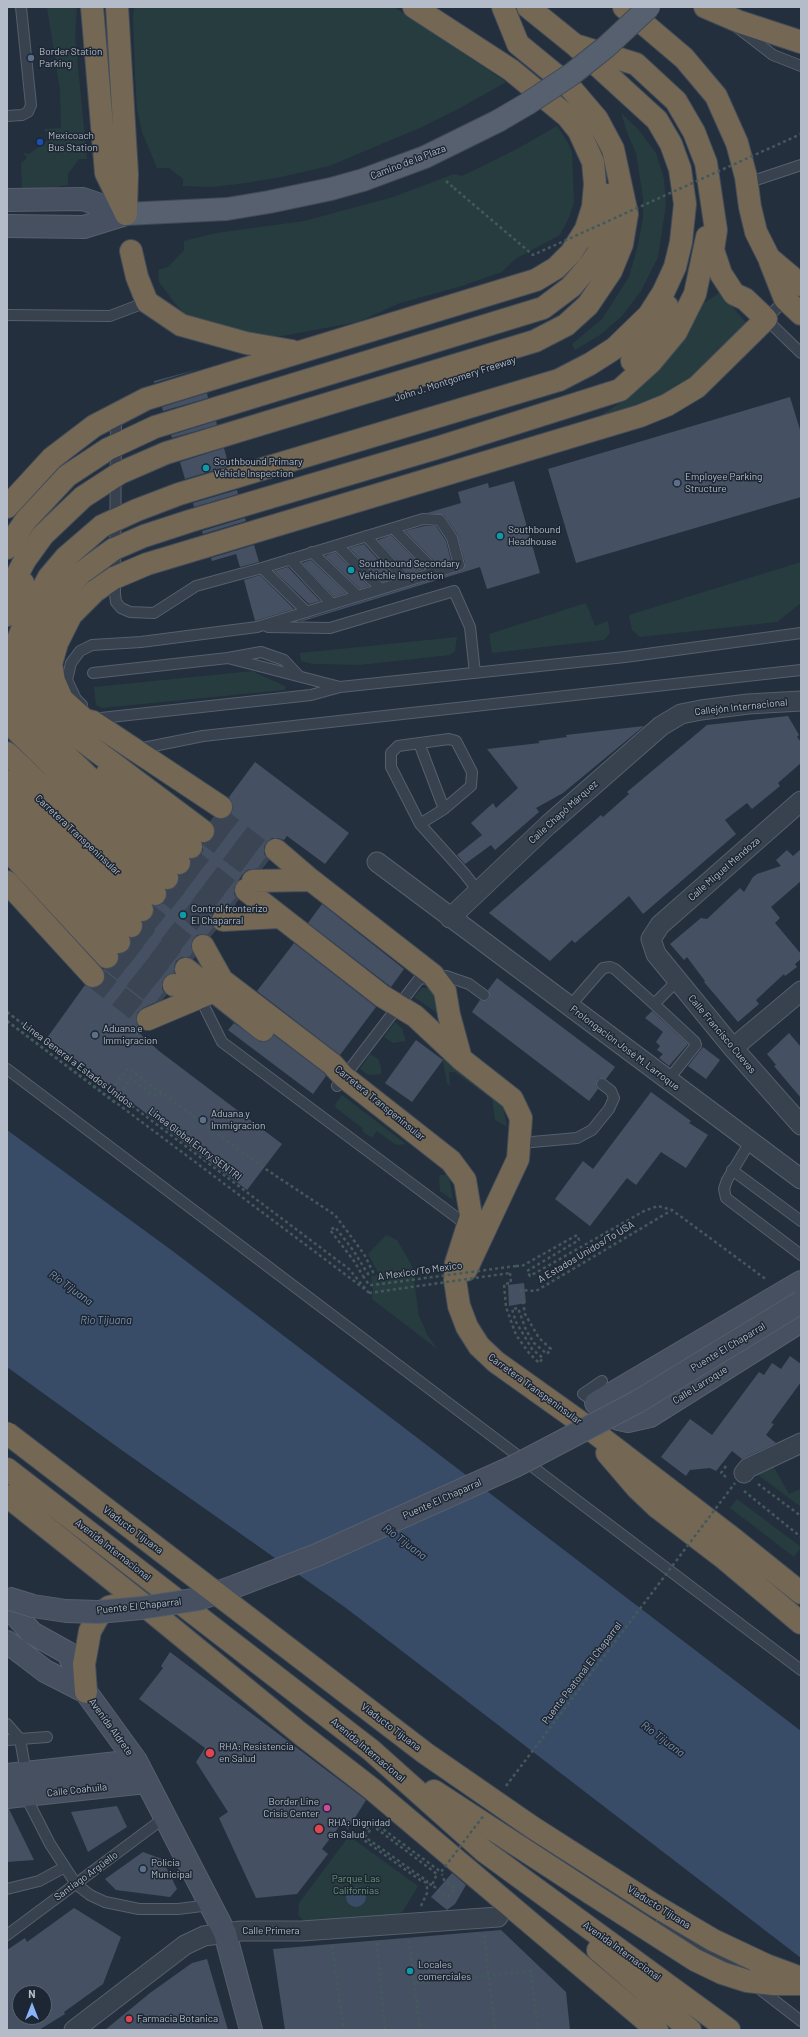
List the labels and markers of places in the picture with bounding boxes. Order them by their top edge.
place label: Border Station Parking [39,46,102,70]
marker: Border Station Parking [26,53,36,63]
place label: Mexicoach Bus Station [48,130,98,154]
marker: Mexicoach Bus Station [35,137,45,147]
place label: Southbound Primary Vehicle Inspection [214,456,303,480]
marker: Southbound Primary Vehicle Inspection [201,463,211,473]
place label: Employee Parking Structure [685,471,762,494]
marker: Employee Parking Structure [672,478,682,488]
place label: Southbound Headhouse [508,524,561,548]
marker: Southbound Headhouse [495,531,505,541]
place label: Southbound Secondary Vehichle Inspection [359,558,460,582]
marker: Southbound Secondary Vehichle Inspection [346,565,356,575]
place label: Control fronterizo El Chaparral [191,903,268,926]
marker: Control fronterizo El Chaparral [178,910,188,920]
place label: Aduana e Immigracion [103,1023,157,1046]
marker: Aduana e Immigracion [90,1030,100,1040]
place label: Aduana y Immigracion [211,1108,265,1132]
marker: Aduana y Immigracion [198,1115,208,1125]
place label: RHA: Resistencia en Salud [219,1741,294,1764]
marker: RHA: Resistencia en Salud [204,1747,216,1759]
place label: Border Line Crisis Center [263,1796,319,1820]
marker: Border Line Crisis Center [322,1803,332,1813]
place label: RHA: Dignidad en Salud [328,1817,390,1840]
marker: RHA: Dignidad en Salud [313,1823,325,1835]
place label: Policia Municipal [151,1857,192,1880]
marker: Policia Municipal [138,1864,148,1874]
place label: Locales comerciales [418,1959,471,1982]
marker: Locales comerciales [405,1966,415,1976]
place label: Farmacia Botanica [137,2013,218,2025]
marker: Farmacia Botanica [124,2014,134,2024]

